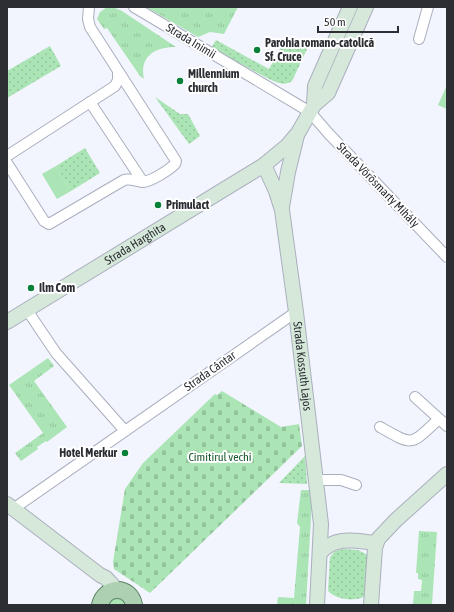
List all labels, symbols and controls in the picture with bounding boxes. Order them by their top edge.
scale bar [318,8,398,34]
text: 50 m [324,15,346,29]
street label: Strada Inimii [163,21,219,61]
place label: Parohia romano-catolică Sf. Cruce [265,36,374,64]
marker: Parohia romano-catolică Sf. Cruce [252,45,262,55]
place label: Millennium church [188,67,240,95]
marker: Millennium church [175,76,185,86]
street label: Strada Vörösmarty Mihály [334,140,422,230]
place label: Primulact [166,198,210,212]
marker: Primulact [153,200,163,210]
street label: Strada Harghita [102,220,168,268]
place label: Ilm Com [39,281,76,295]
marker: Ilm Com [26,283,36,293]
street label: Strada Kossuth Lajos [290,321,315,412]
street label: Strada Cântar [182,348,239,394]
place label: Hotel Merkur [59,446,117,460]
marker: Hotel Merkur [120,448,130,458]
park label: Cimitirul vechi [188,450,252,464]

